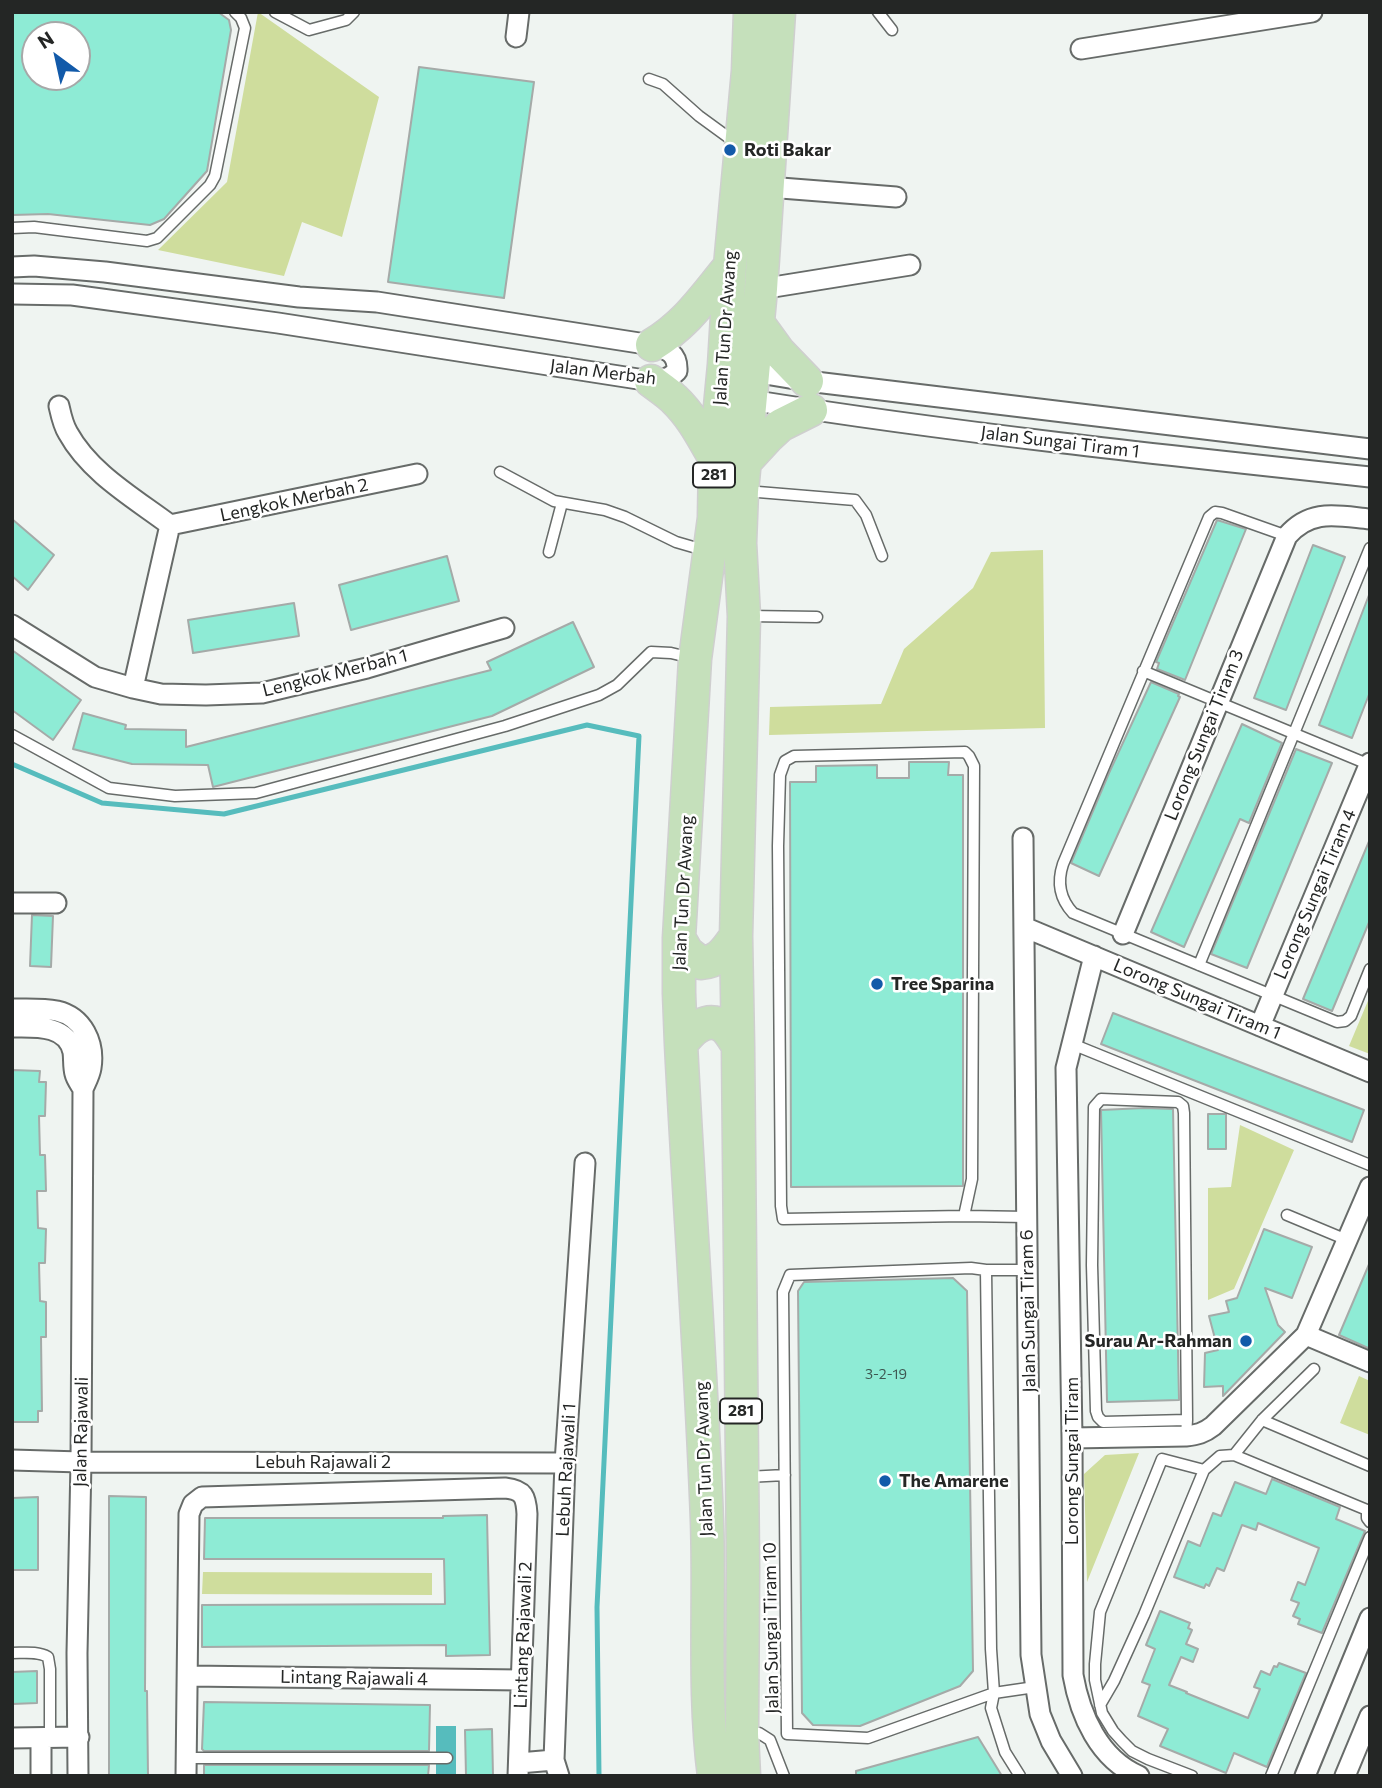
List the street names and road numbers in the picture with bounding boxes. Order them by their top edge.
street label: Jalan Tun Dr Awang [709,250,741,406]
street label: Jalan Merbah [549,355,657,389]
street label: Jalan Sungai Tiram 1 [979,422,1141,462]
road number: 281 [693,462,735,488]
street label: Lengkok Merbah 2 [218,474,370,526]
street label: Lengkok Merbah 1 [260,645,410,701]
street label: Lorong Sungai Tiram 3 [1160,646,1248,824]
street label: Lorong Sungai Tiram 4 [1269,806,1361,982]
street label: Jalan Tun Dr Awang [668,815,698,971]
street label: Lorong Sungai Tiram 1 [1110,954,1284,1044]
street label: Jalan Sungai Tiram 6 [1016,1229,1040,1393]
street label: Jalan Rajawali [69,1377,93,1487]
street label: Lorong Sungai Tiram [1061,1377,1083,1545]
street label: Jalan Tun Dr Awang [690,1381,718,1537]
road number: 281 [720,1399,762,1424]
street label: Lebuh Rajawali 1 [552,1403,580,1537]
street label: Lebuh Rajawali 2 [255,1451,391,1473]
street label: Jalan Sungai Tiram 10 [759,1542,783,1714]
street label: Lintang Rajawali 2 [510,1561,536,1709]
street label: Lintang Rajawali 4 [280,1666,428,1690]

